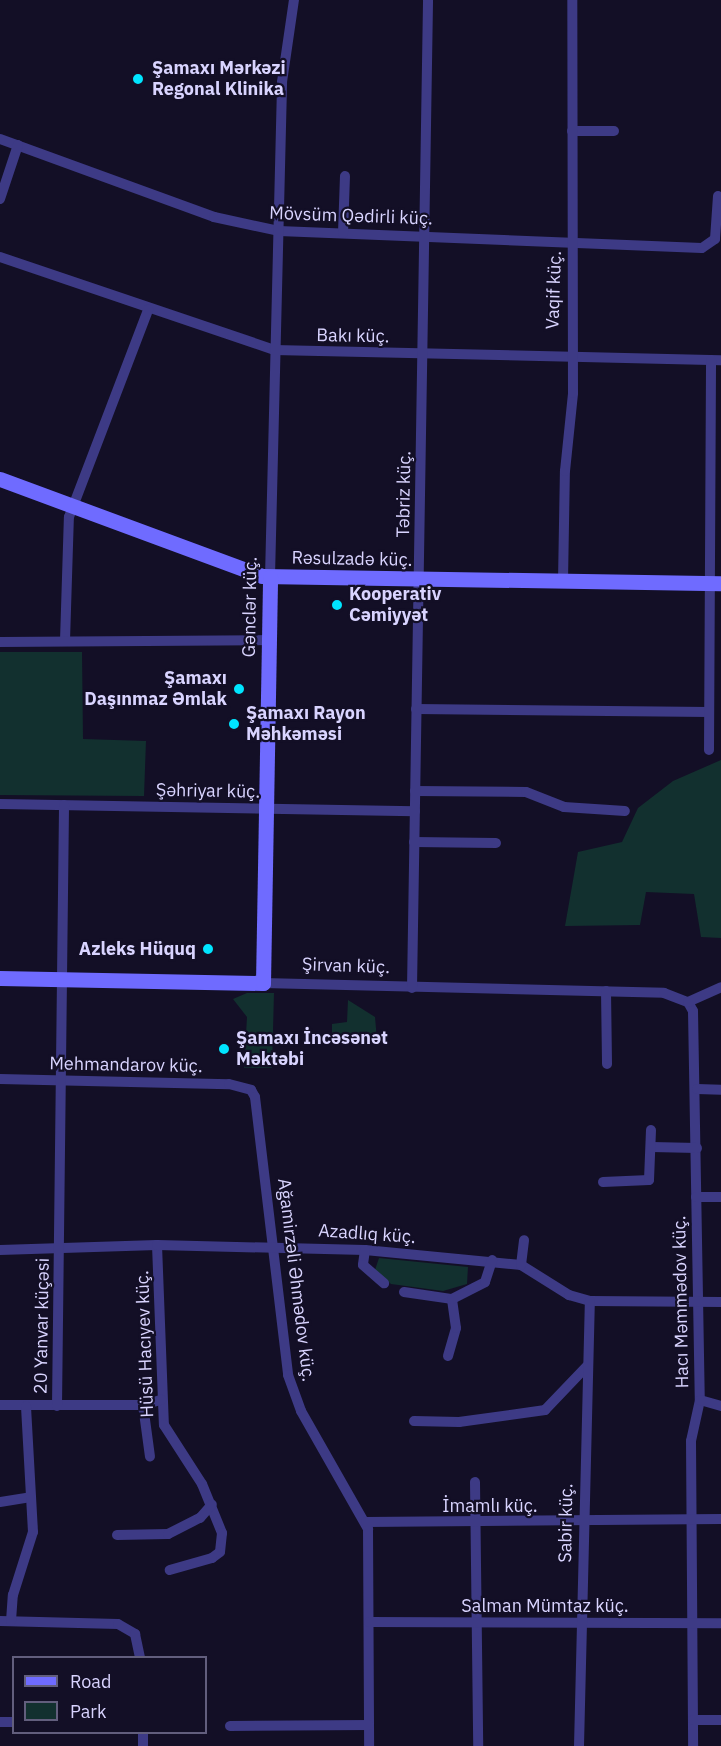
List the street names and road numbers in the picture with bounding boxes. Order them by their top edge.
street label: Mövsüm Qədirli küç. [269,202,433,230]
street label: Vaqif küç. [542,250,566,330]
street label: Bakı küç. [316,325,390,347]
street label: Təbriz küç. [392,451,416,537]
street label: Rəsulzadə küç. [291,547,413,571]
street label: Gənclər küç. [238,556,262,658]
street label: Şəhriyar küç. [156,779,260,803]
street label: Şirvan küç. [302,954,390,978]
street label: Mehmandarov küç. [49,1053,203,1077]
street label: Ağamirzəli Əhmədov küç. [273,1177,319,1383]
street label: Hacı Məmmədov küç. [669,1215,693,1389]
street label: Azadlıq küç. [318,1220,416,1248]
street label: 20 Yanvar küçəsi [30,1258,54,1394]
street label: Hüsü Hacıyev küç. [132,1270,158,1418]
street label: Sabir küç. [555,1483,577,1563]
street label: İmamlı küç. [442,1495,538,1517]
street label: Salman Mümtaz küç. [461,1595,629,1617]

